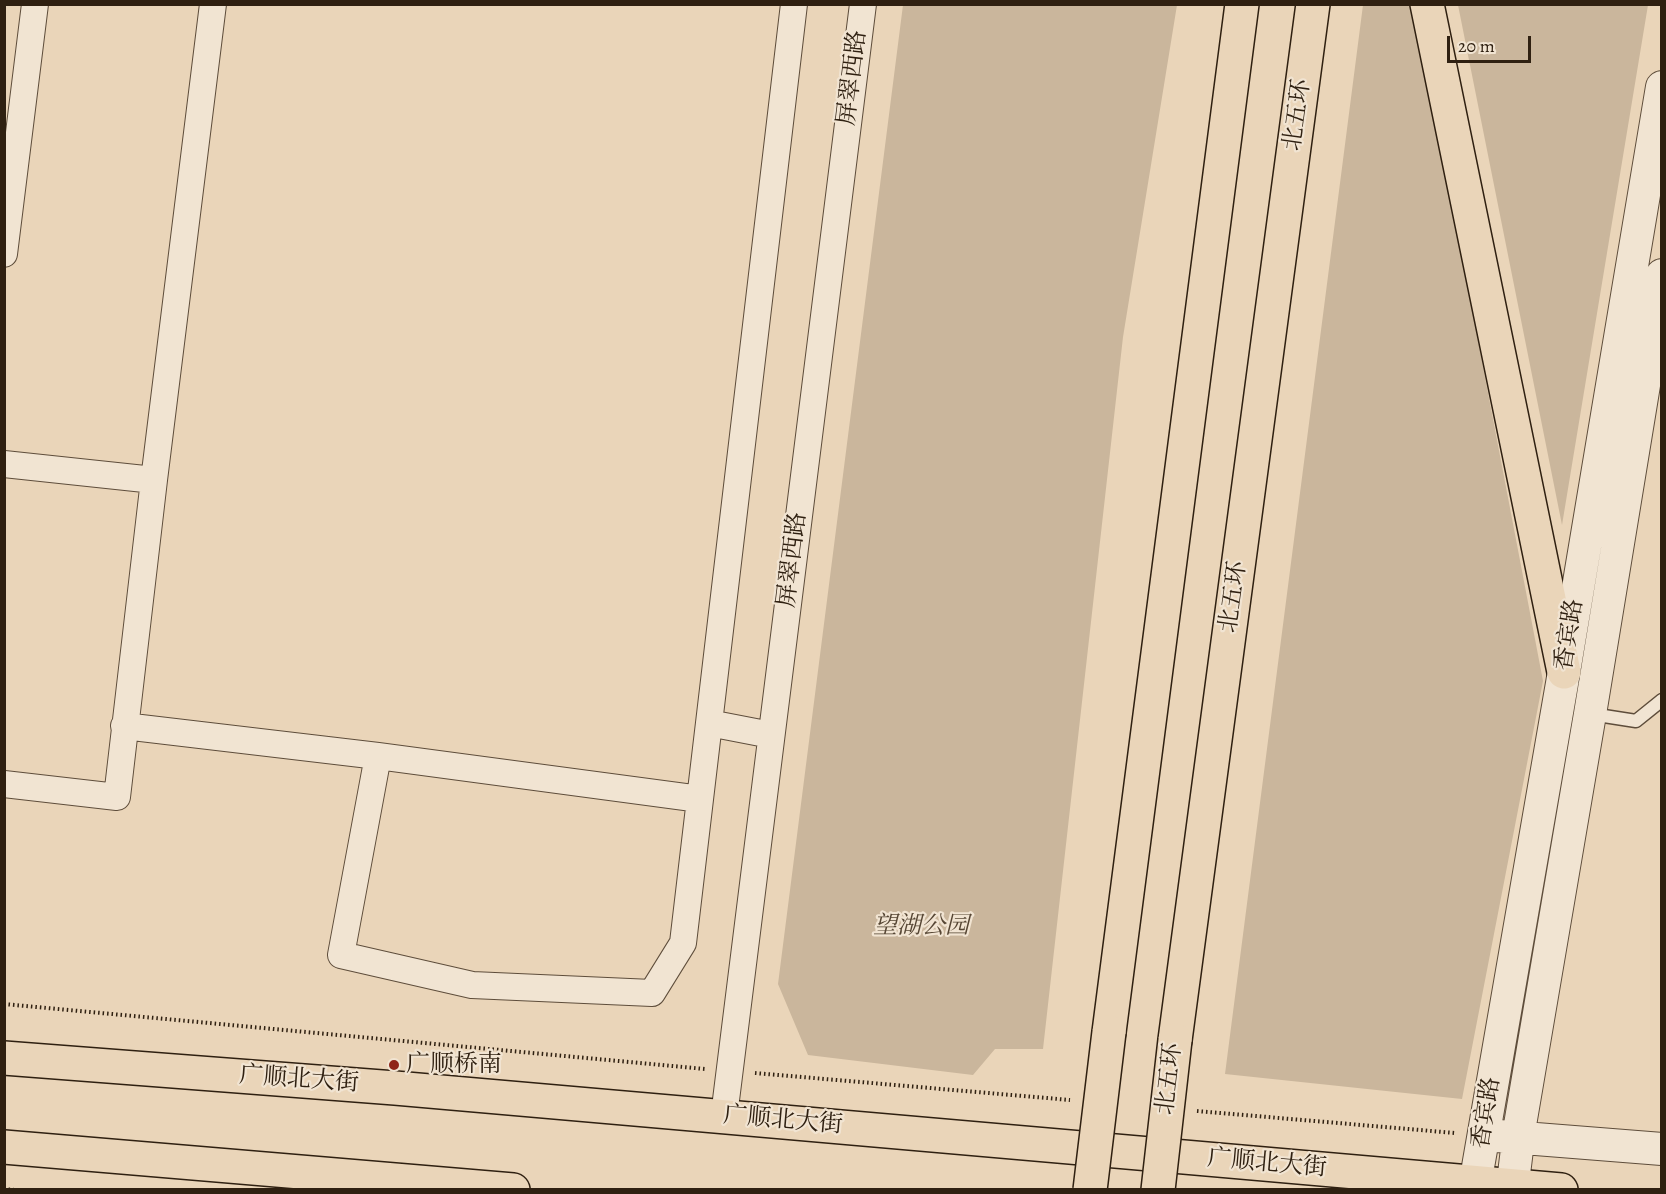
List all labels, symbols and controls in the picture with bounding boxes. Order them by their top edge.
scale bar [1450,24,1534,62]
street label: 屏翠西路 [833,29,873,127]
text: 20 m [1458,34,1495,58]
street label: 北五环 [1279,77,1317,153]
street label: 屏翠西路 [773,511,813,609]
street label: 北五环 [1215,559,1253,635]
street label: 香宾路 [1550,597,1590,673]
park label: 望湖公园 [873,913,969,941]
street label: 北五环 [1151,1042,1189,1116]
place label: 广顺桥南 [406,1051,502,1079]
marker: 广顺桥南 [387,1058,401,1072]
street label: 广顺北大街 [238,1061,360,1099]
street label: 香宾路 [1467,1075,1507,1151]
street label: 广顺北大街 [722,1101,844,1141]
street label: 广顺北大街 [1206,1144,1328,1184]

